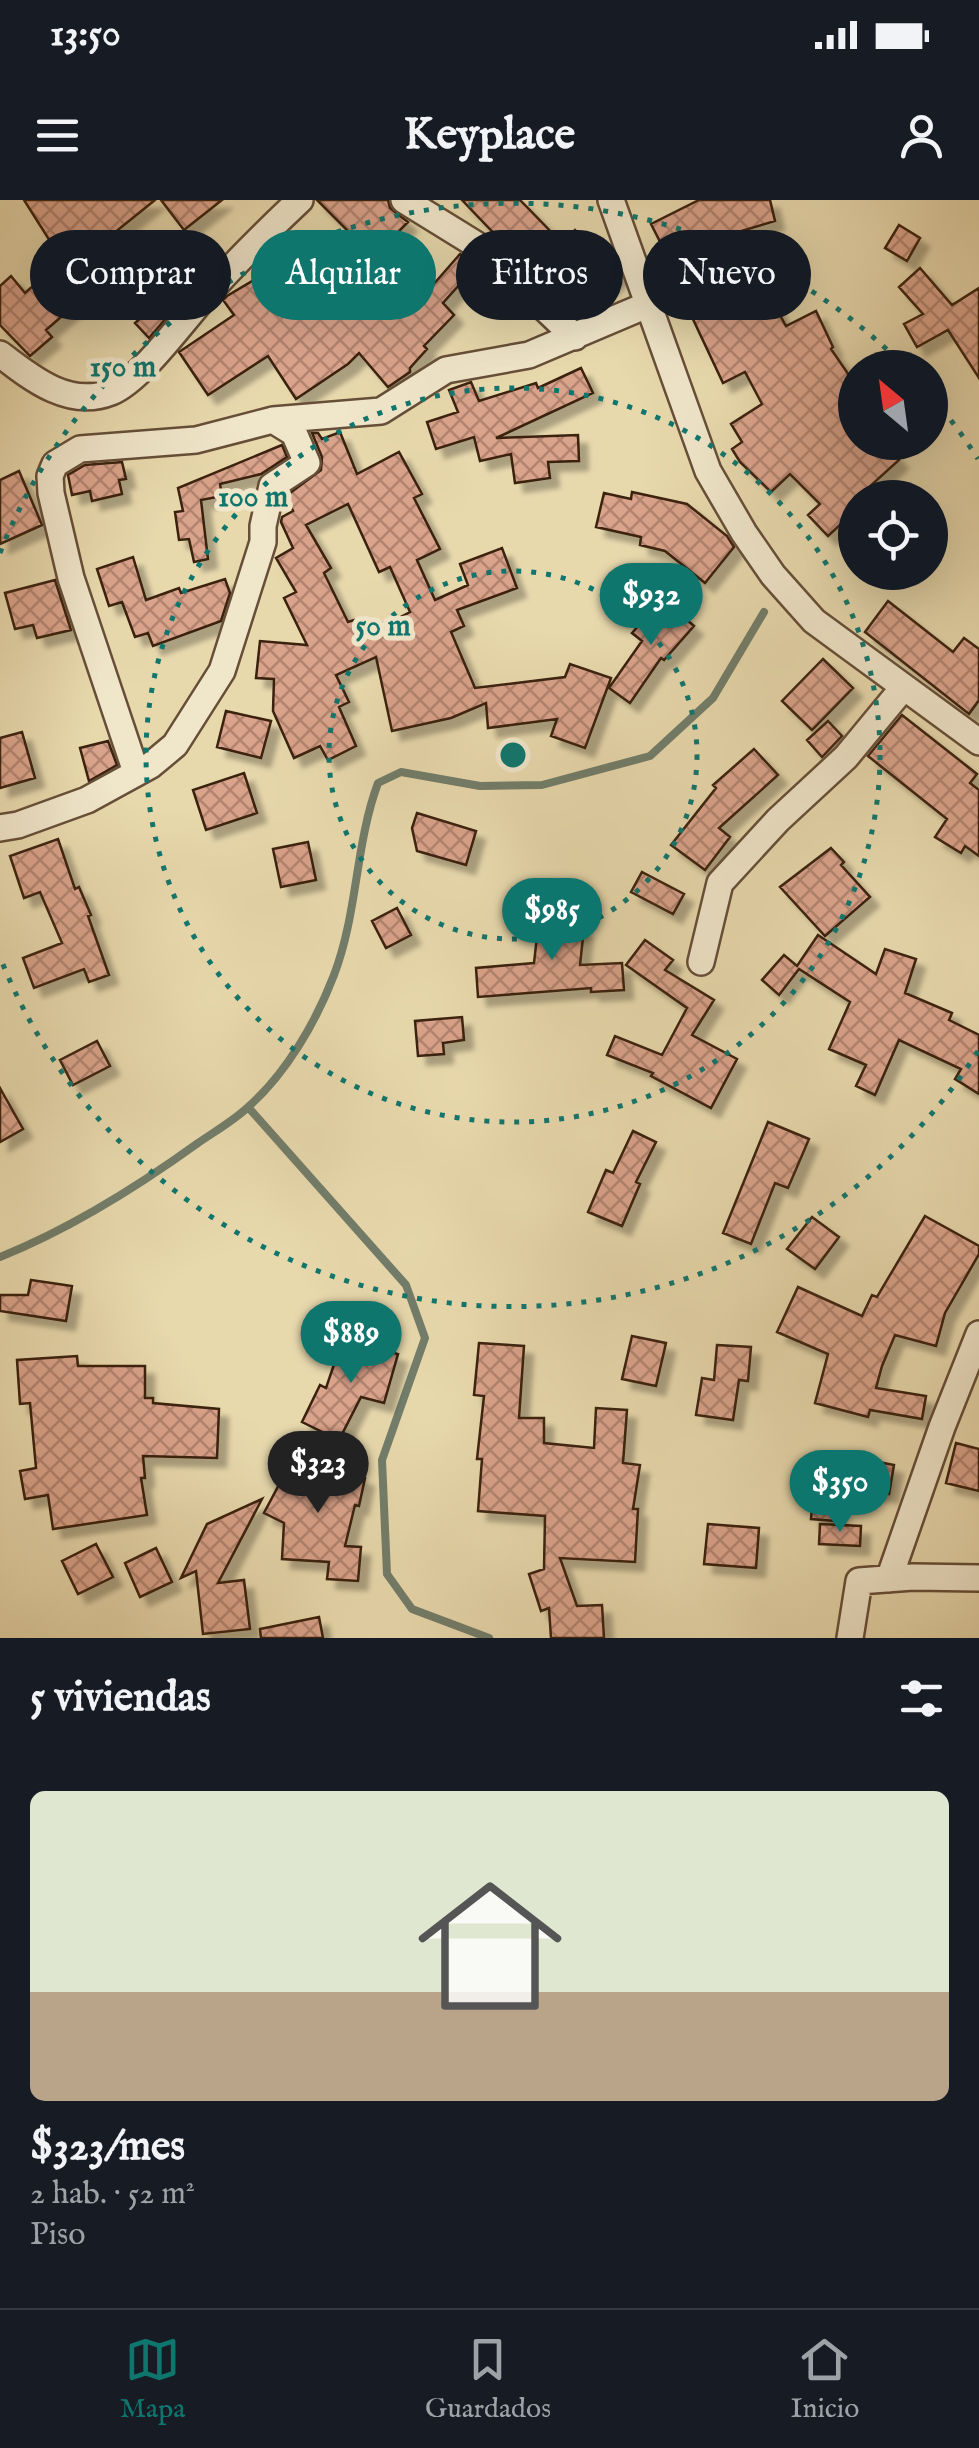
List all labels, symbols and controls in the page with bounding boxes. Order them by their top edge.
text: 13:50 [50,11,121,59]
text: Keyplace [404,107,575,164]
icon: menu [30,108,85,163]
icon: person [894,108,949,163]
chip: Comprar [30,230,231,320]
chip: Alquilar [251,230,436,320]
chip: Filtros [456,230,623,320]
chip: Nuevo [643,230,811,320]
text: 150 m [90,349,156,387]
north arrow [838,350,948,460]
map controls [838,350,948,590]
text: 100 m [218,479,288,517]
button: locate [838,480,948,590]
pin: $932 [592,563,710,648]
text: $932 [622,575,680,616]
text: 50 m [355,608,411,646]
centre of rings [495,737,531,773]
pin: $985 [493,878,611,963]
text: $985 [524,890,580,931]
pin: $889 [292,1301,410,1386]
text: $889 [323,1313,379,1354]
pin: $323 [259,1431,377,1516]
text: $323 [290,1443,346,1484]
pin: $350 [781,1450,899,1535]
text: $350 [812,1462,868,1503]
icon: filters [894,1671,949,1726]
text: 5 viviendas [30,1672,211,1725]
icon: home [400,1856,580,2036]
text: $323/mes [30,2121,185,2174]
text: 2 hab. · 52 m² [30,2174,195,2215]
text: Piso [30,2215,86,2256]
tab: Mapa [120,2332,185,2427]
tab: Guardados [425,2332,551,2427]
tab: Inicio [790,2332,859,2427]

